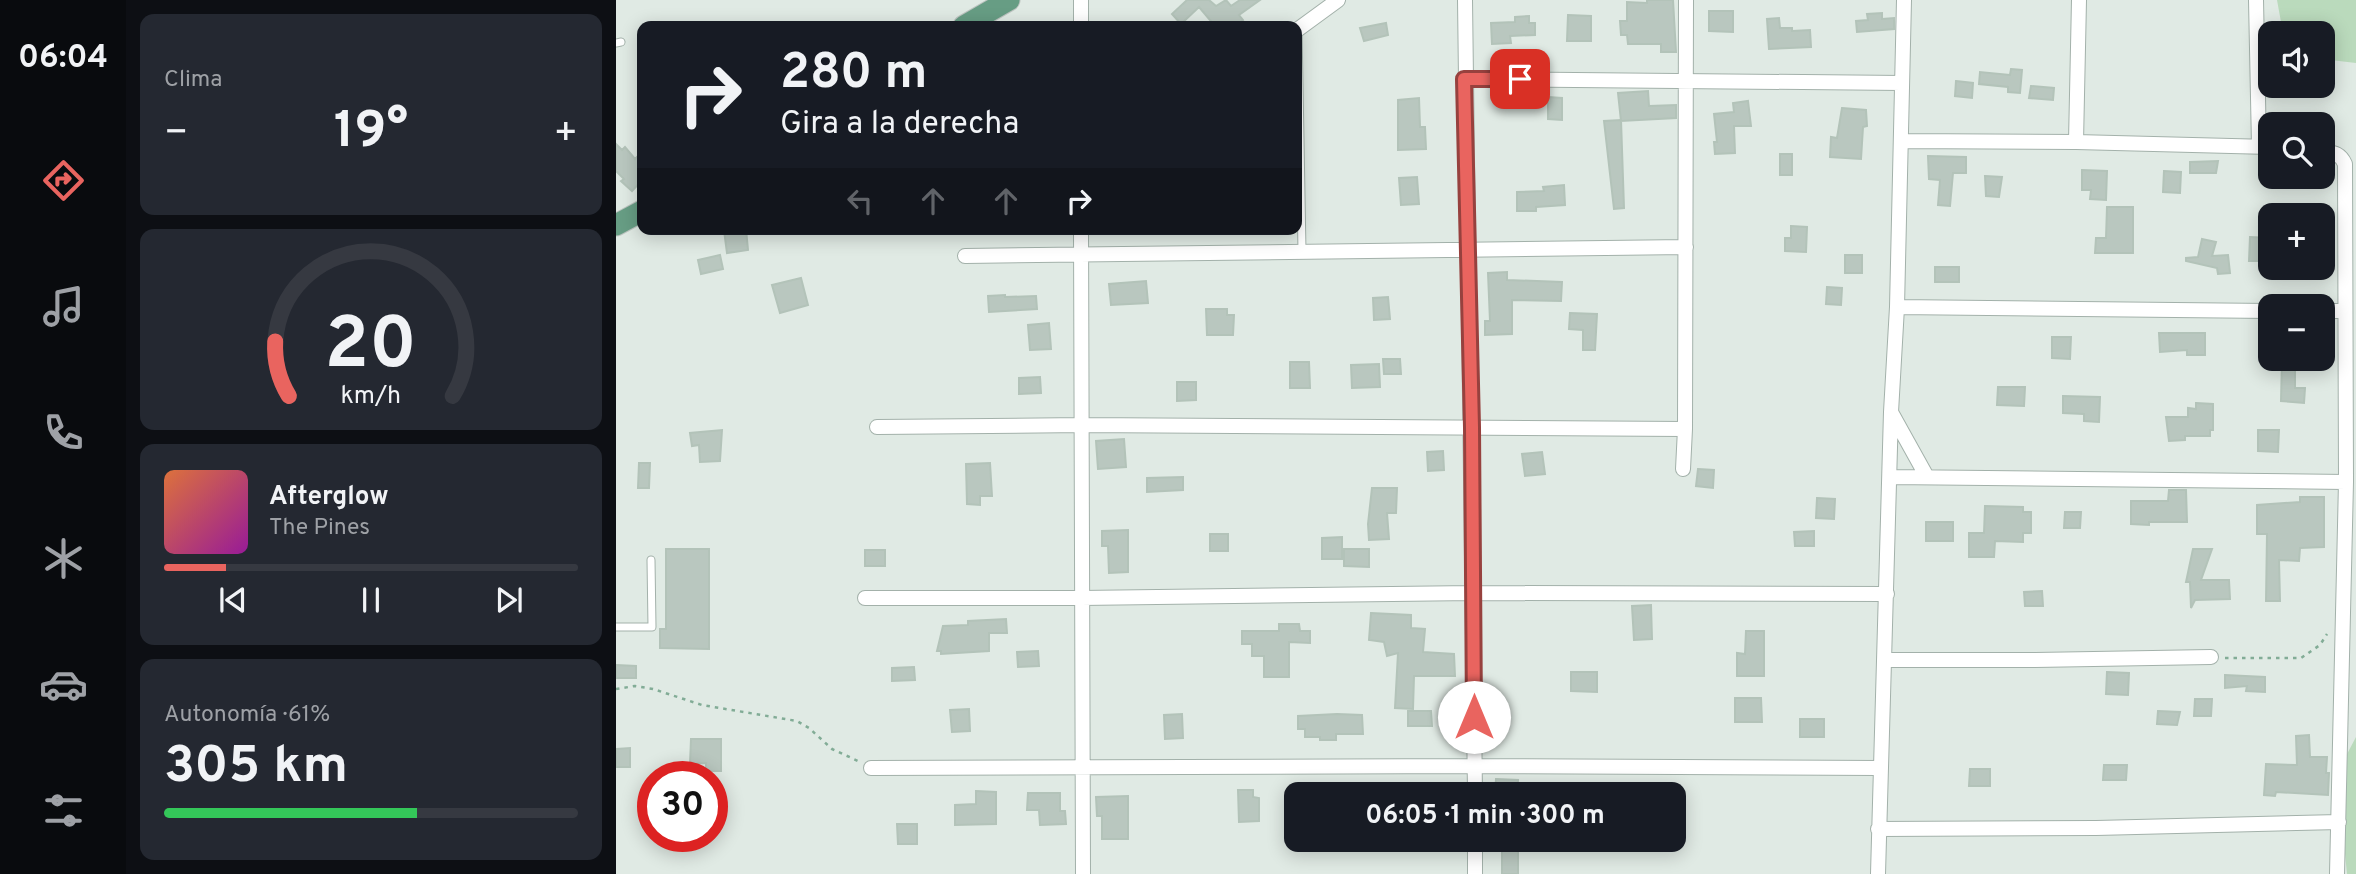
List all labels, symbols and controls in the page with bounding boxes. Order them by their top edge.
map controls [2258,21,2335,371]
button: sound [2258,21,2335,98]
text: 06:04 [18,39,108,79]
text: 280 m [780,44,927,106]
icon: right [665,49,756,140]
pin [1490,49,1550,109]
icon: arrive [1501,60,1539,98]
text: Clima [164,66,222,95]
text: 19° [334,100,408,166]
text: Gira a la derecha [780,105,1019,145]
text: − [164,110,189,159]
text: + [553,110,578,159]
button: search [2258,112,2335,189]
icon: directions [39,156,88,205]
icon: left [841,182,879,220]
icon: ahead [914,182,952,220]
icon: ahead [987,182,1025,220]
icon: right [1060,182,1098,220]
button: + [2258,203,2335,280]
icon: music [39,282,88,331]
button: − [2258,294,2335,371]
text: 20 [325,302,417,394]
text: km/h [341,380,401,412]
icon: phone [39,408,88,457]
text: Afterglow [269,481,389,514]
text: The Pines [269,514,370,543]
icon: climate [39,534,88,583]
icon: previous [214,581,252,619]
icon: pause [352,581,390,619]
icon: next [490,581,528,619]
icon: car [39,660,88,709]
position arrow [1437,680,1511,754]
text: Autonomía · 61% [164,701,330,730]
text: 305 km [164,735,348,801]
speed limit sign: 30 [637,761,728,852]
icon: filters [39,786,88,835]
text: 06:05 · 1 min · 300 m [1365,800,1605,833]

